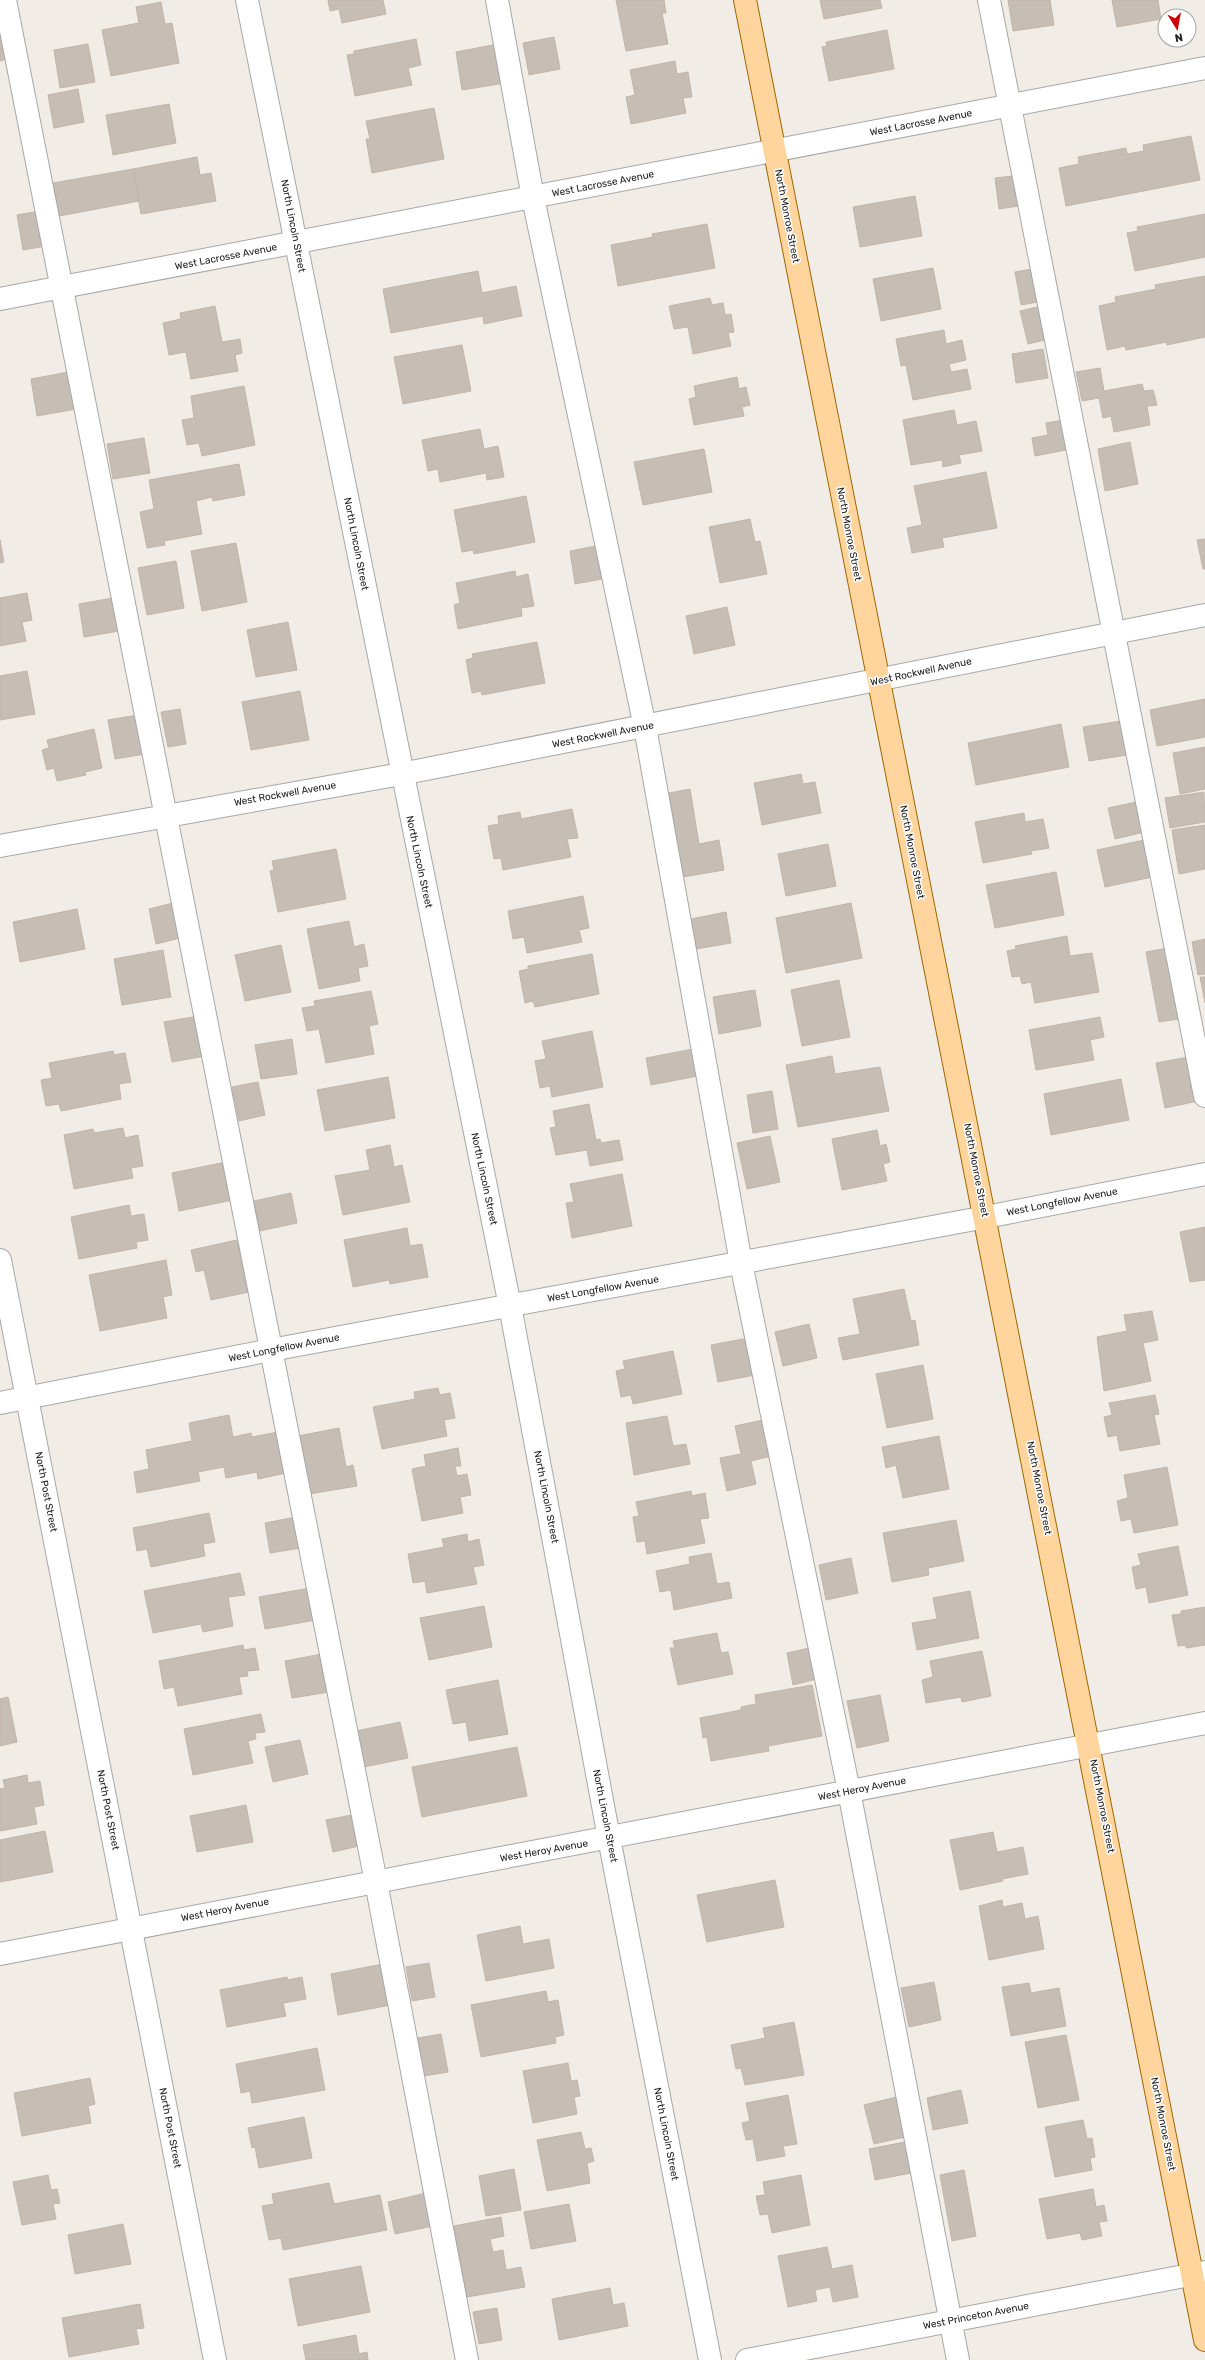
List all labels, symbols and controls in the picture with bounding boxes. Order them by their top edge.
north arrow [1157,8,1197,48]
text: N [1174,30,1184,44]
street label: West Lacrosse Avenue [869,107,974,139]
street label: West Lacrosse Avenue [551,168,656,200]
street label: North Monroe Street [772,168,802,264]
street label: North Lincoln Street [278,179,308,273]
street label: West Lacrosse Avenue [174,241,279,273]
street label: North Monroe Street [834,486,864,582]
street label: North Lincoln Street [341,497,371,591]
street label: West Rockwell Avenue [869,655,973,689]
street label: West Rockwell Avenue [551,719,655,751]
street label: West Rockwell Avenue [233,779,337,809]
street label: North Monroe Street [897,804,927,900]
street label: North Lincoln Street [403,815,435,909]
street label: North Monroe Street [961,1122,991,1218]
street label: North Lincoln Street [468,1132,500,1226]
street label: West Longfellow Avenue [1005,1185,1119,1219]
street label: West Longfellow Avenue [546,1273,660,1305]
street label: West Longfellow Avenue [227,1331,341,1365]
street label: North Monroe Street [1024,1440,1054,1536]
street label: North Lincoln Street [531,1450,561,1544]
street label: North Post Street [32,1451,60,1533]
street label: North Monroe Street [1087,1758,1117,1854]
street label: North Post Street [94,1769,122,1851]
street label: North Lincoln Street [590,1769,620,1863]
street label: West Heroy Avenue [817,1775,907,1803]
street label: West Heroy Avenue [499,1837,589,1865]
street label: West Heroy Avenue [180,1896,270,1924]
street label: North Monroe Street [1148,2076,1178,2172]
street label: North Post Street [156,2087,184,2169]
street label: North Lincoln Street [651,2087,681,2181]
street label: West Princeton Avenue [922,2300,1030,2332]

